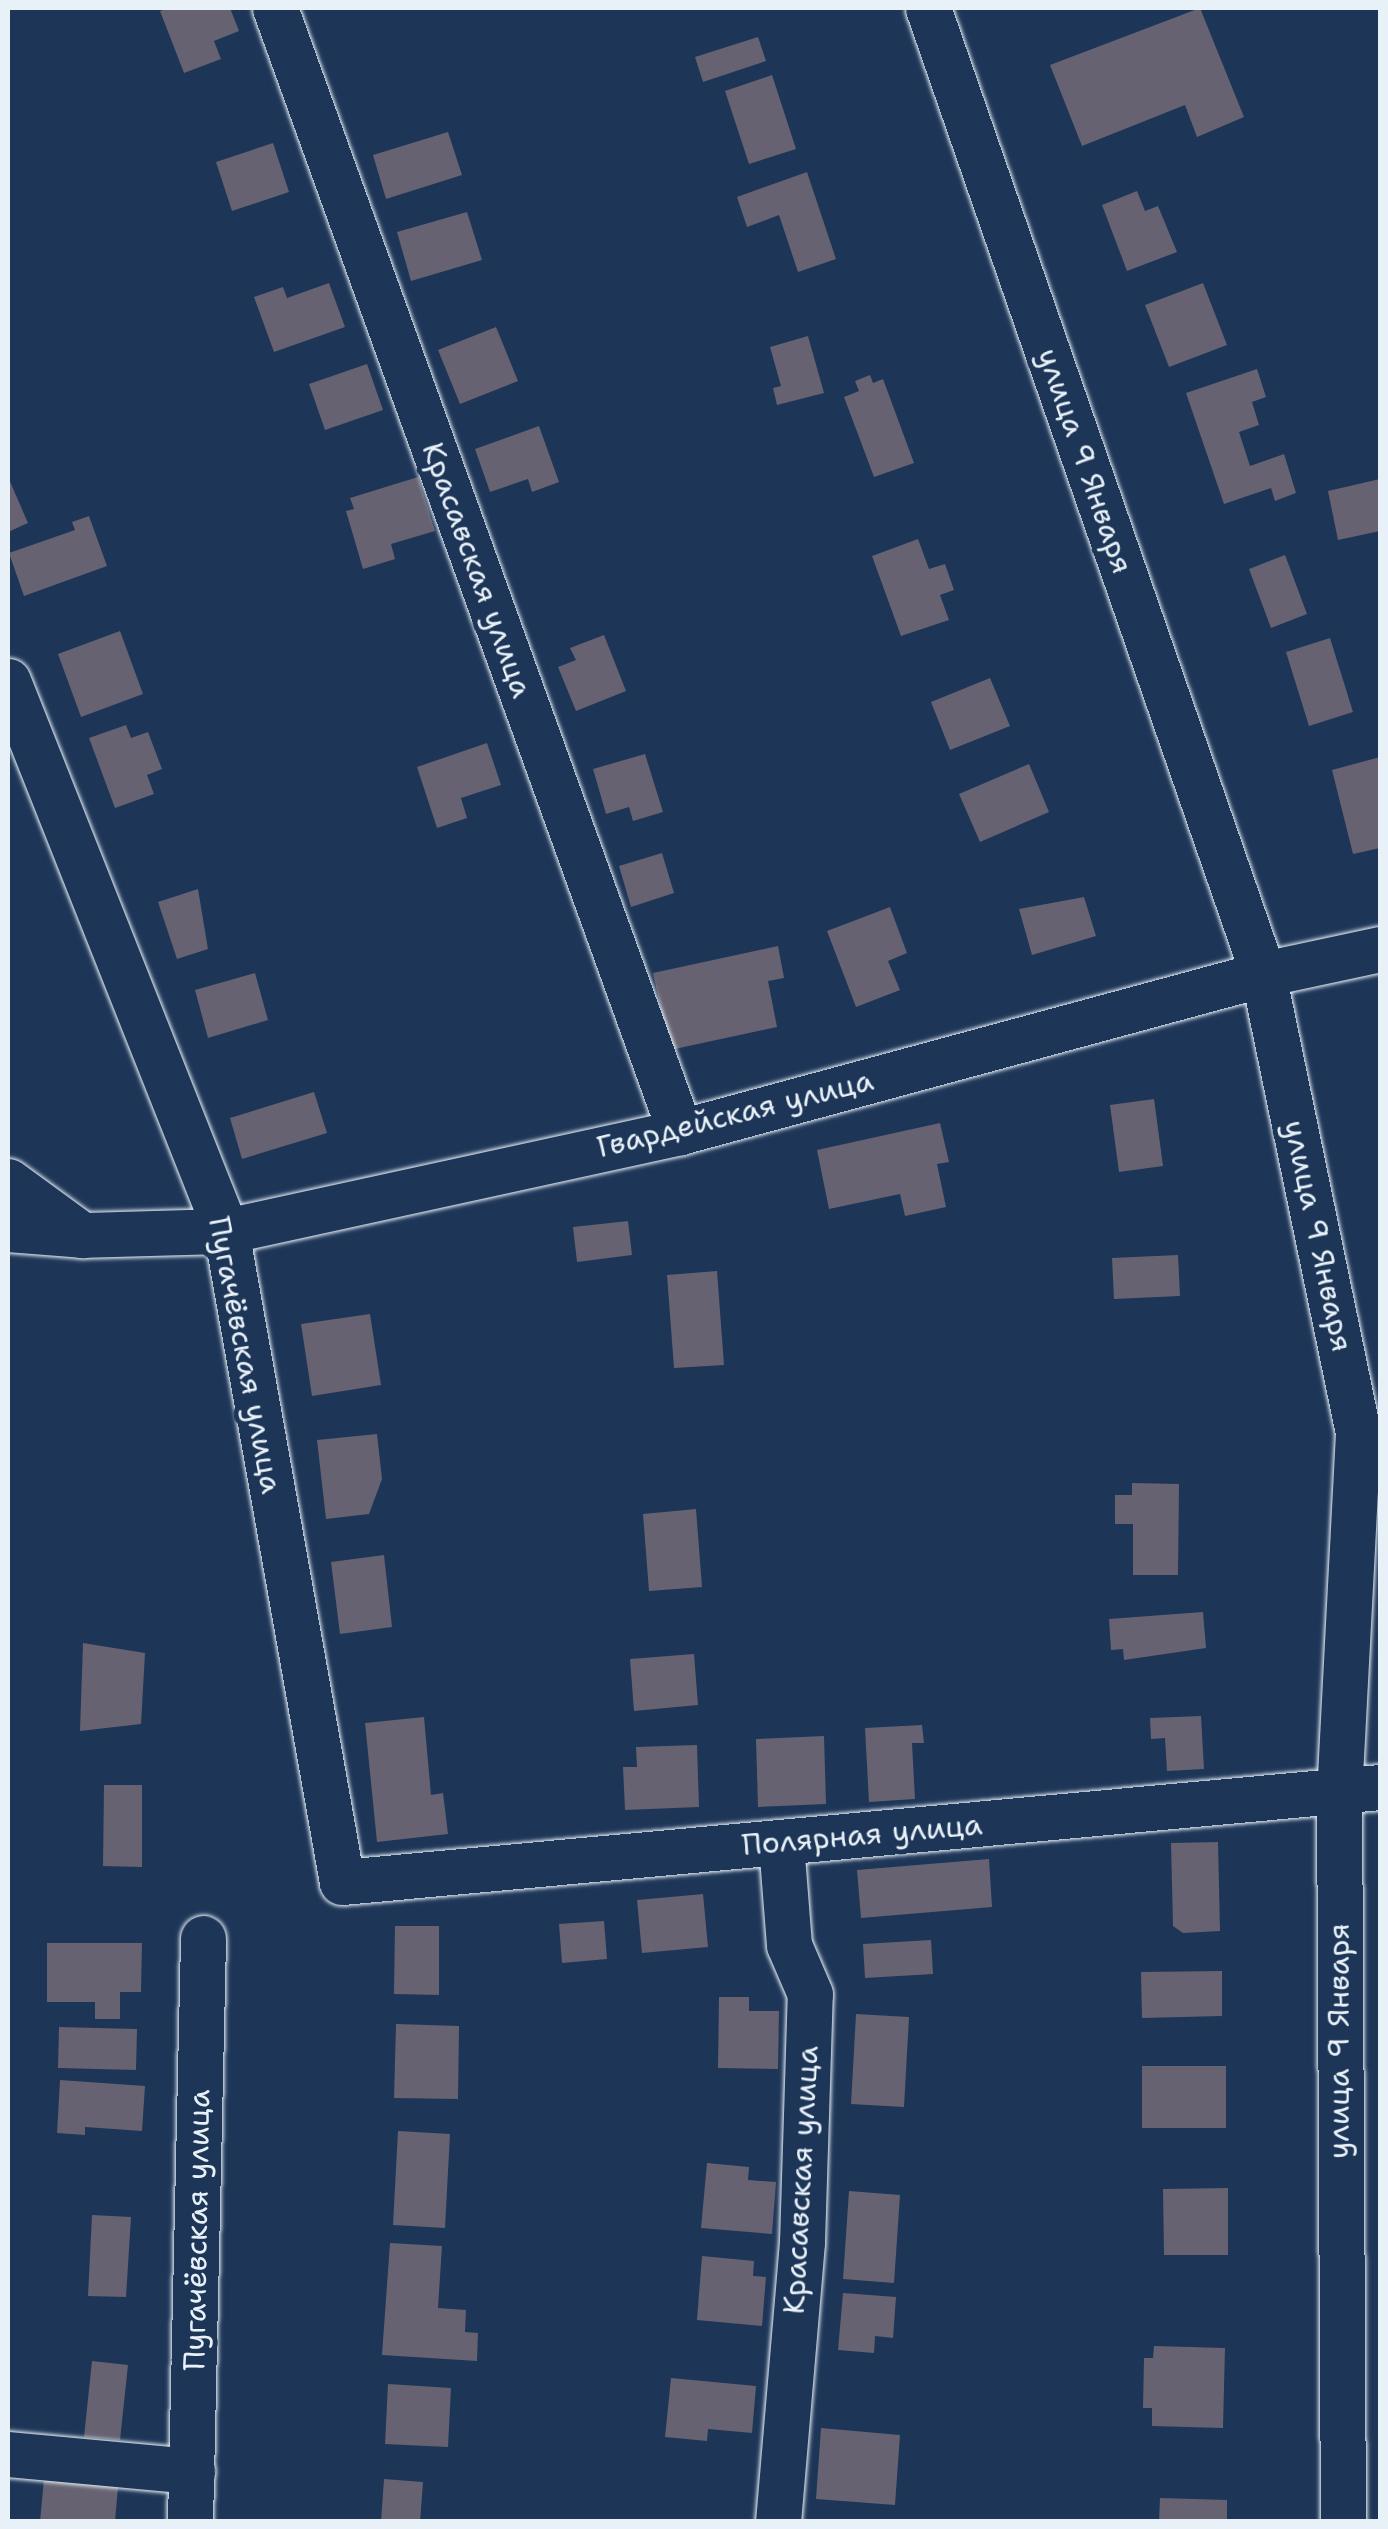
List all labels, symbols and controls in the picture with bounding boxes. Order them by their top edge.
street label: улица 9 Января [1030,344,1140,578]
street label: Красавская улица [414,438,540,702]
street label: Гвардейская улица [593,1062,877,1166]
street label: улица 9 Января [1276,1117,1360,1355]
street label: Пугачёвская улица [201,1214,289,1496]
street label: Полярная улица [740,1807,984,1863]
street label: улица 9 Января [1321,1923,1357,2159]
street label: Красавская улица [776,2045,826,2315]
street label: Пугачёвская улица [177,2089,217,2371]

